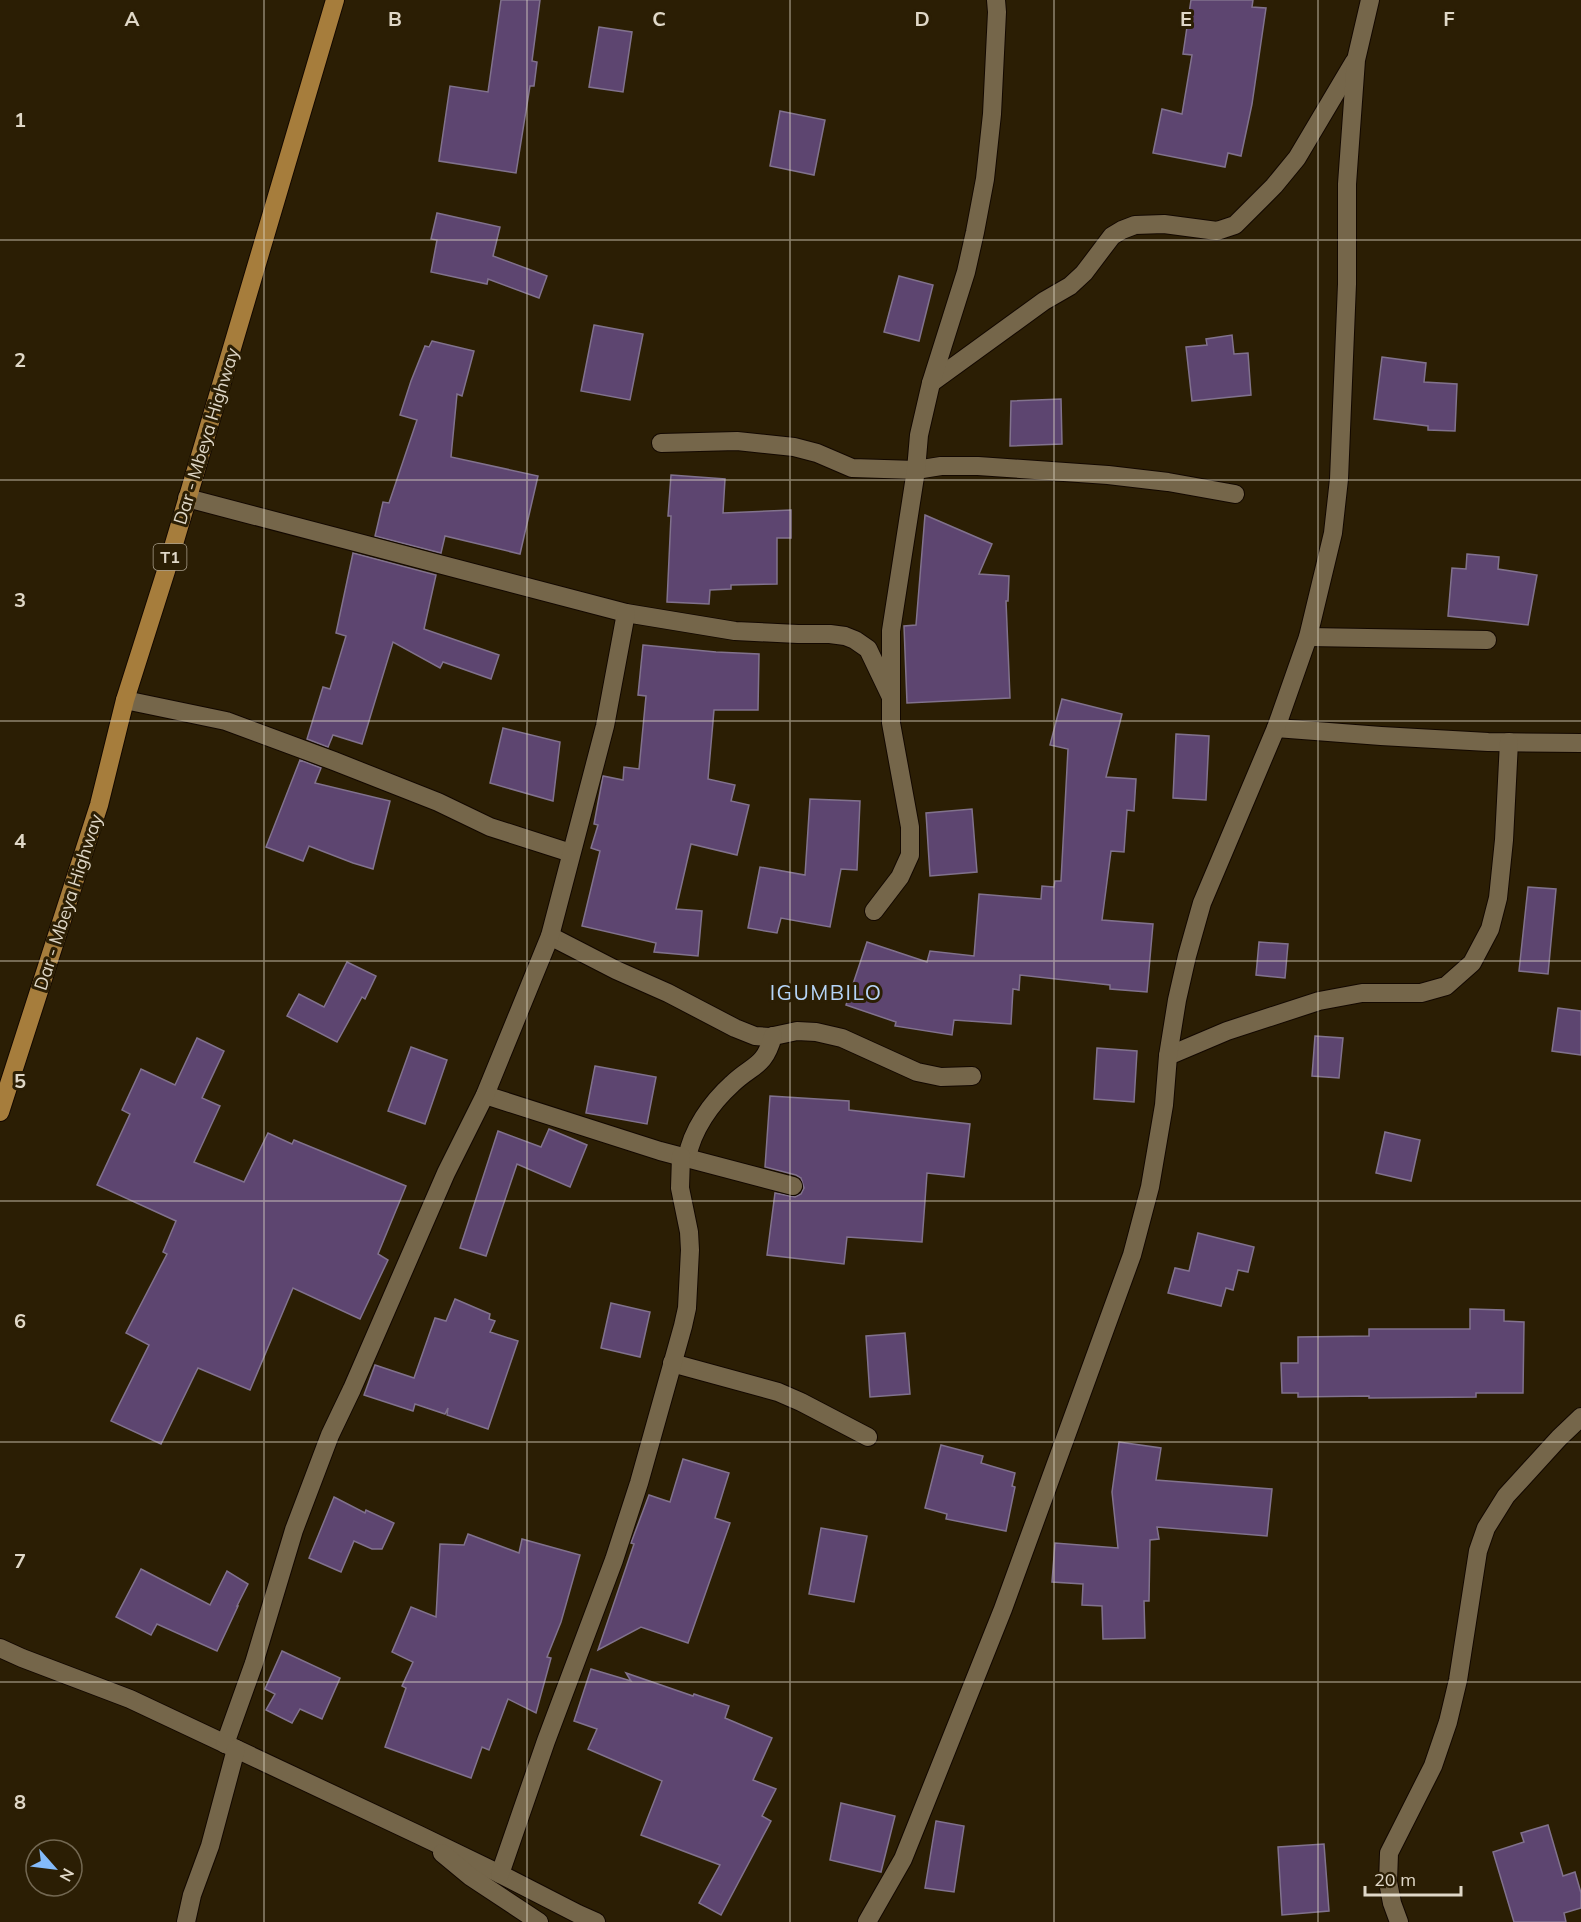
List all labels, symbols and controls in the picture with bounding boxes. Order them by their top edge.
text: A [125,6,140,31]
text: B [388,6,402,31]
text: C [652,6,666,31]
text: D [914,6,930,31]
text: E [1180,6,1192,31]
text: F [1443,6,1455,31]
text: 1 [14,107,26,132]
street label: Dar - Mbeya Highway [168,344,244,527]
text: 2 [14,347,26,372]
road number: T1 [154,544,186,570]
text: 3 [14,587,26,612]
street label: Dar - Mbeya Highway [29,811,107,993]
text: 4 [14,828,26,853]
district label: IGUMBILO [770,979,882,1005]
text: 5 [14,1068,26,1093]
text: 6 [14,1308,26,1333]
text: 7 [14,1548,26,1573]
text: 8 [14,1789,26,1814]
north arrow [24,1838,84,1898]
scale bar [1365,1859,1461,1897]
text: N [56,1865,79,1885]
text: 20 m [1374,1868,1416,1891]

